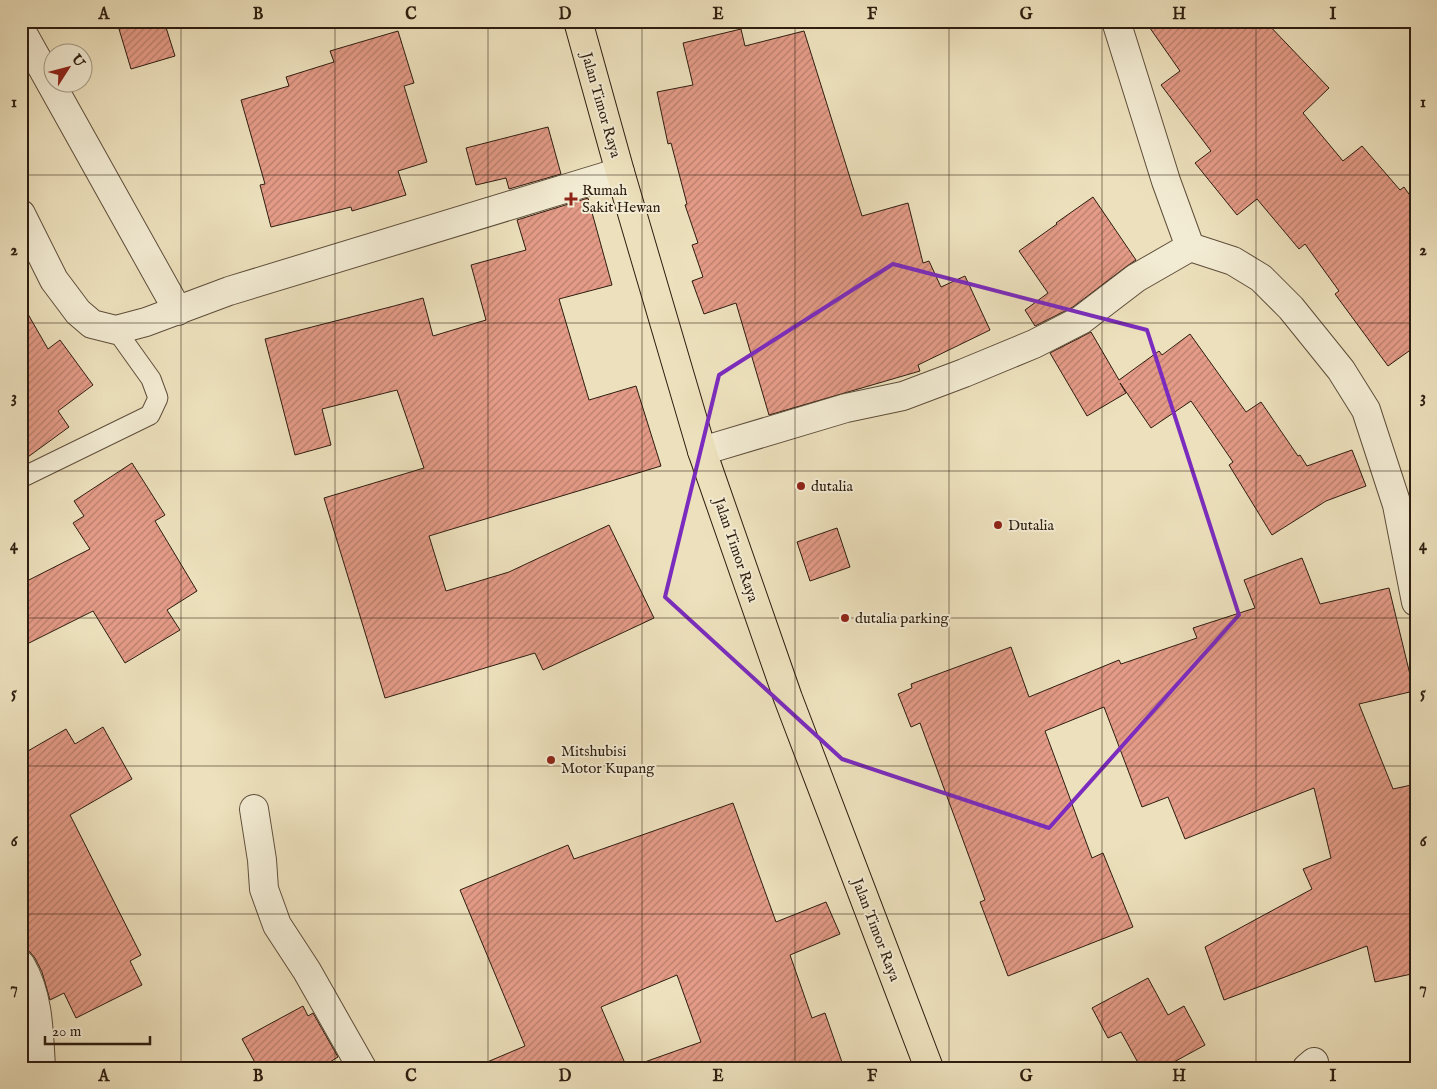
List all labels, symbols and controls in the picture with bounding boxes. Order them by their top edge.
text: A [98,5,111,25]
text: B [253,5,264,25]
text: C [405,5,417,25]
text: D [559,5,572,25]
text: E [712,5,724,25]
text: F [867,5,878,25]
text: G [1020,5,1033,25]
text: H [1172,5,1186,25]
text: I [1330,5,1337,25]
north arrow [42,42,92,92]
street label: Jalan Timor Raya [576,48,625,160]
text: U [66,50,89,72]
text: 1 [11,93,17,113]
text: 1 [1420,93,1426,113]
place label: Rumah Sakit Hewan [582,181,660,217]
marker: Rumah Sakit Hewan [564,192,578,206]
text: 2 [10,241,18,261]
text: 2 [1419,241,1427,261]
text: 3 [11,388,17,408]
text: 3 [1420,388,1426,408]
place label: dutalia [811,477,854,496]
marker: dutalia [795,480,807,492]
street label: Jalan Timor Raya [709,494,763,605]
place label: Dutalia [1008,516,1055,535]
marker: Dutalia [992,519,1004,531]
text: 4 [10,536,19,556]
text: 4 [1419,536,1428,556]
place label: dutalia parking [855,609,949,628]
marker: dutalia parking [839,612,851,624]
text: 5 [11,684,17,704]
text: 5 [1420,684,1426,704]
place label: Mitshubisi Motor Kupang [561,742,655,778]
marker: Mitshubisi Motor Kupang [545,754,557,766]
text: 6 [11,832,19,852]
text: 6 [1420,832,1428,852]
street label: Jalan Timor Raya [847,874,905,985]
text: 7 [10,979,18,999]
text: 7 [1419,979,1427,999]
scale bar [45,1014,150,1046]
text: 20 m [52,1022,82,1041]
text: A [98,1067,111,1087]
text: B [253,1067,264,1087]
text: C [405,1067,417,1087]
text: D [559,1067,572,1087]
text: E [712,1067,724,1087]
text: F [867,1067,878,1087]
text: G [1020,1067,1033,1087]
text: H [1172,1067,1186,1087]
text: I [1330,1067,1337,1087]

